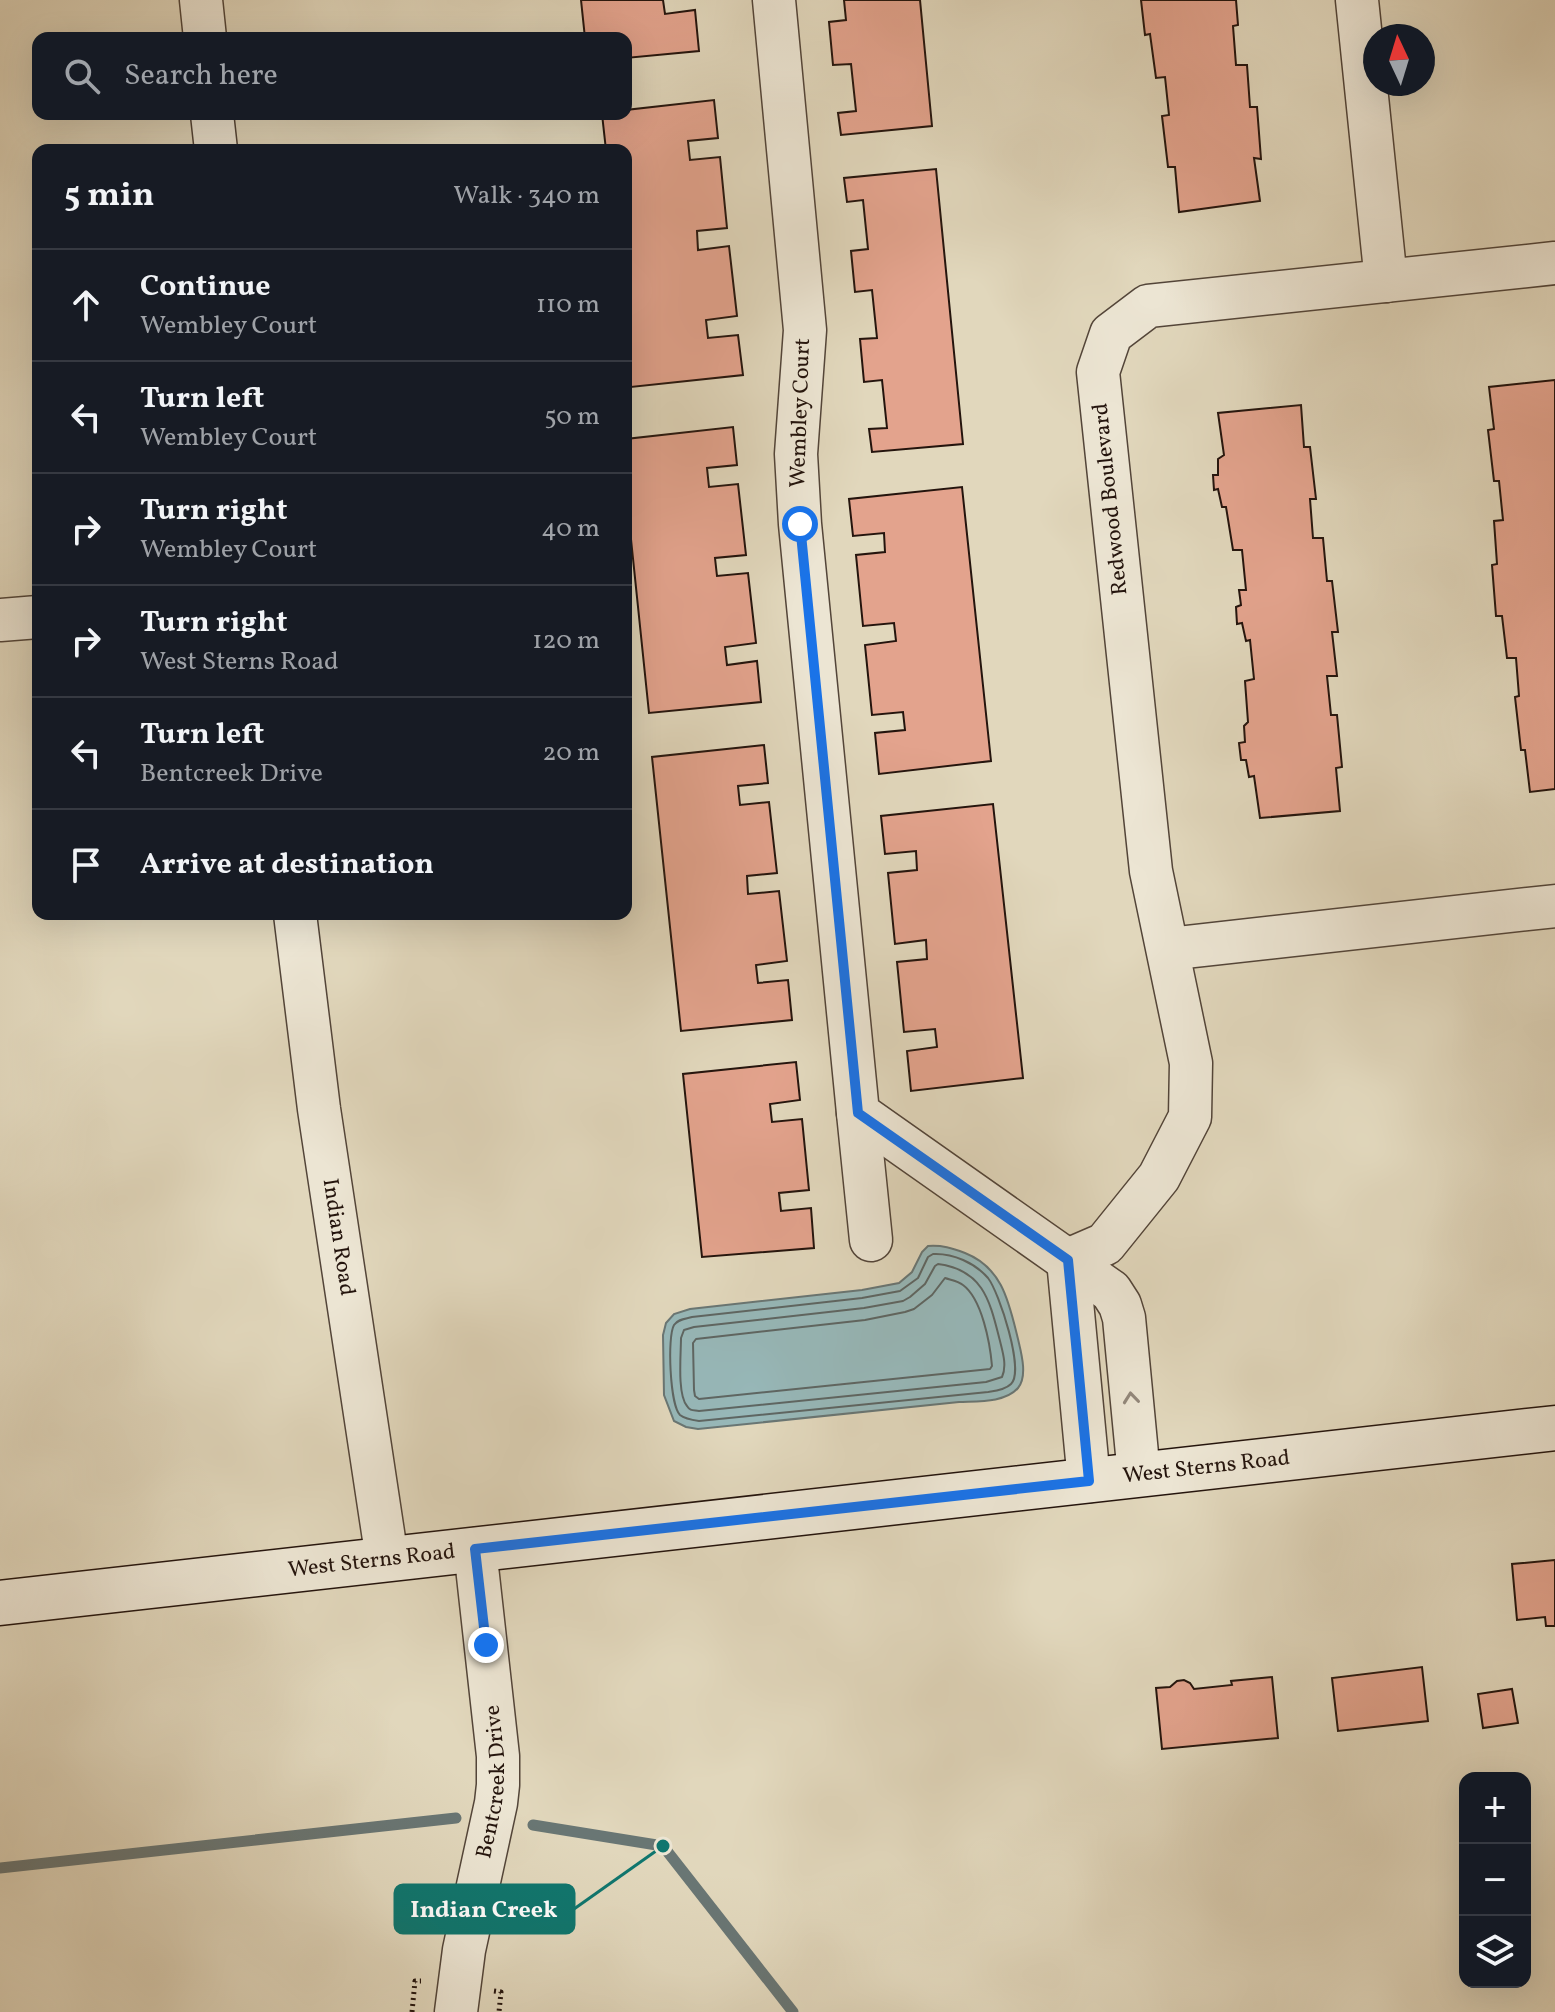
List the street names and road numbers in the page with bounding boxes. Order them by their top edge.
street label: Wembley Court [783,337,819,488]
street label: Redwood Boulevard [1085,401,1137,597]
street label: Indian Road [314,1176,363,1298]
street label: West Sterns Road [1121,1442,1292,1492]
street label: West Sterns Road [286,1536,457,1586]
street label: Bentcreek Drive [469,1703,514,1861]

